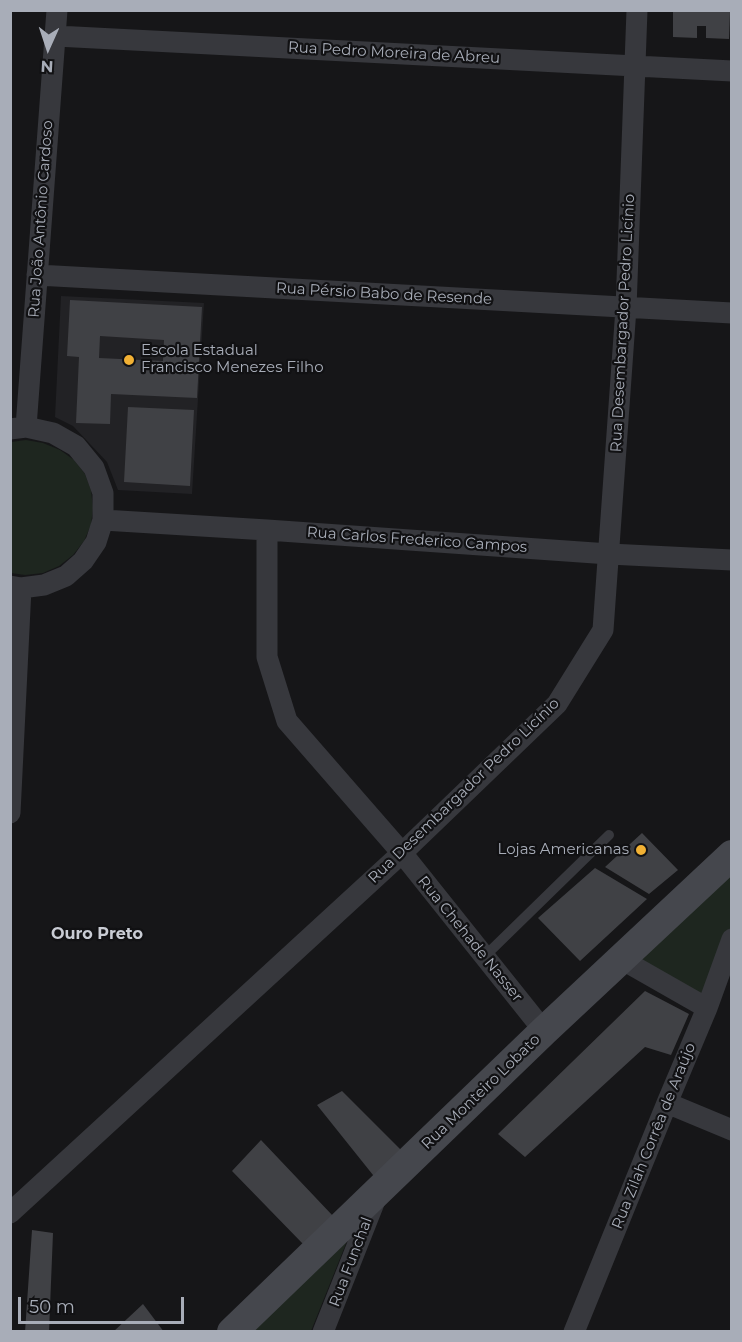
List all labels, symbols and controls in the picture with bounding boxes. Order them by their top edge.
north arrow [18,18,78,78]
street label: Rua Pedro Moreira de Abreu [287,38,501,68]
text: N [40,57,54,76]
street label: Rua João Antônio Cardoso [25,120,57,318]
street label: Rua Desembargador Pedro Licínio [607,193,639,453]
street label: Rua Pérsio Babo de Resende [275,279,493,309]
place label: Escola Estadual Francisco Menezes Filho [141,342,324,377]
marker: Escola Estadual Francisco Menezes Filho [122,353,136,367]
street label: Rua Carlos Frederico Campos [306,523,528,557]
street label: Rua Desembargador Pedro Licínio [365,695,563,887]
place label: Lojas Americanas [497,841,629,859]
marker: Lojas Americanas [634,843,648,857]
street label: Rua Chehade Nasser [414,873,526,1005]
district label: Ouro Preto [51,924,143,944]
street label: Rua Monteiro Lobato [418,1031,544,1153]
street label: Rua Zilah Corrêa de Araújo [608,1040,700,1232]
street label: Rua Funchal [326,1215,376,1309]
scale bar [21,1285,188,1323]
text: 50 m [29,1296,75,1318]

